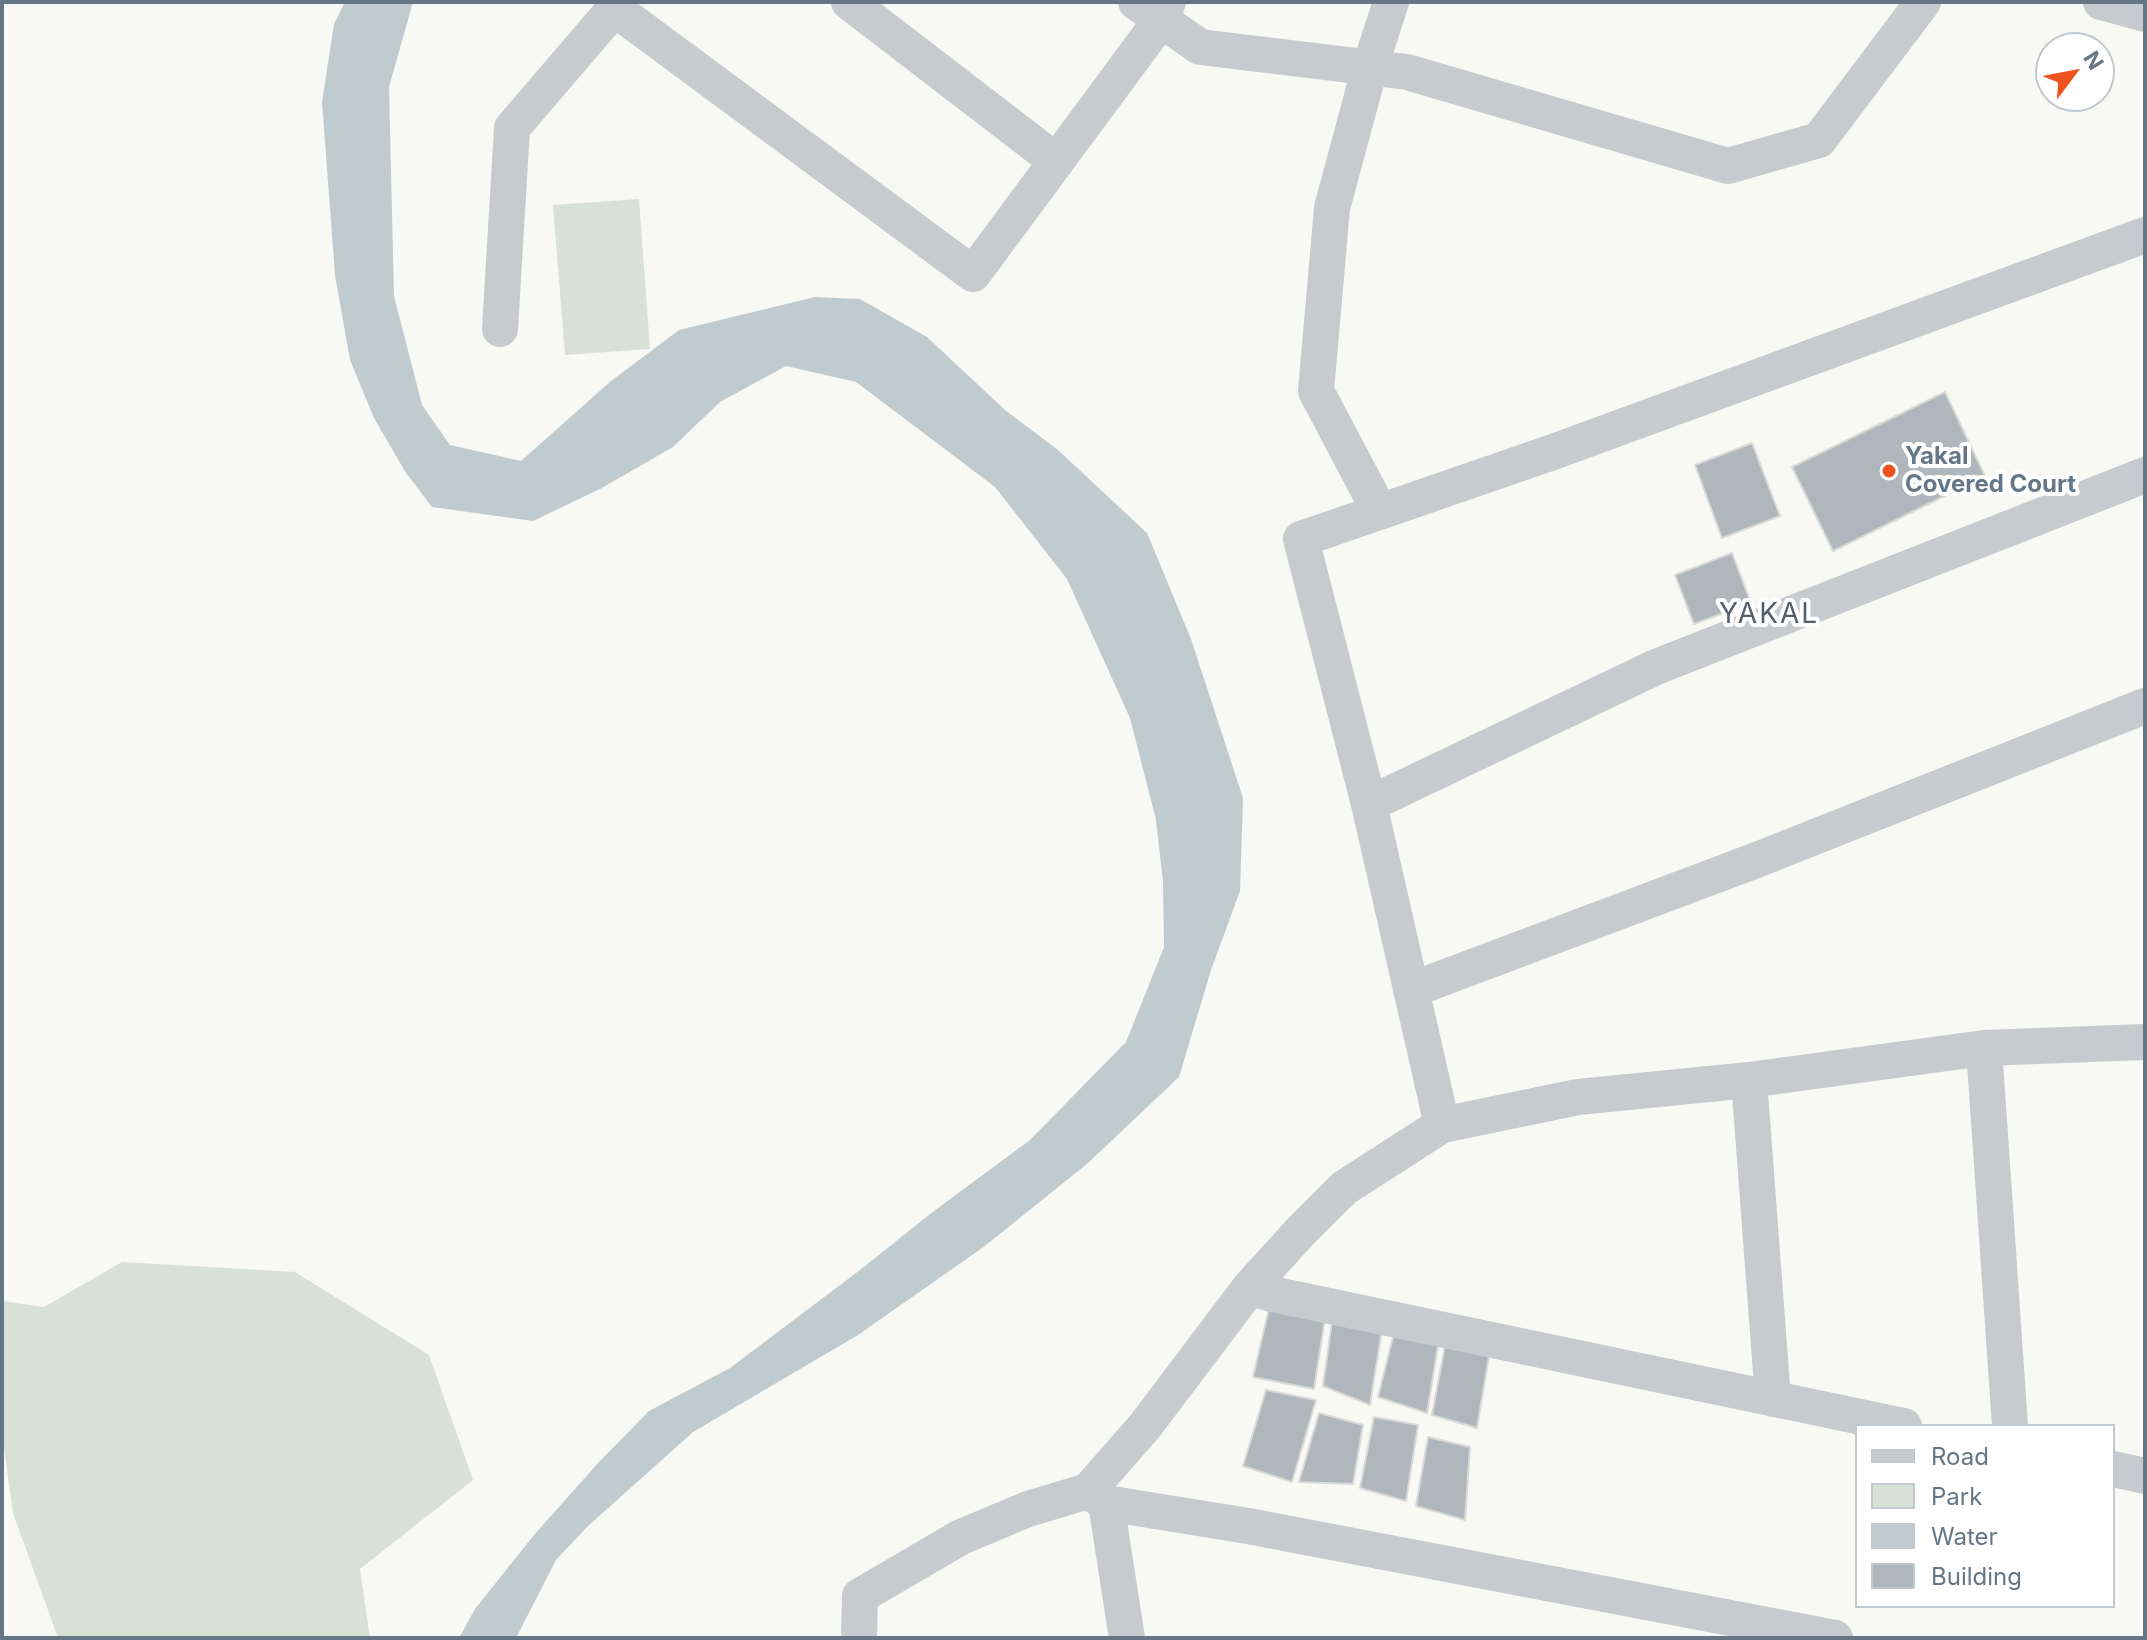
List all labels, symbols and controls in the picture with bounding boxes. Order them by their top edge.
north arrow [2035,32,2115,112]
text: N [2078,46,2109,74]
place label: Yakal Covered Court [1905,443,2076,499]
marker: Yakal Covered Court [1880,462,1898,480]
district label: YAKAL [1719,598,1819,632]
legend [1855,1424,2115,1608]
text: Road [1931,1442,1989,1471]
text: Park [1931,1482,1982,1511]
text: Water [1931,1522,1998,1551]
text: Building [1931,1562,2022,1591]

